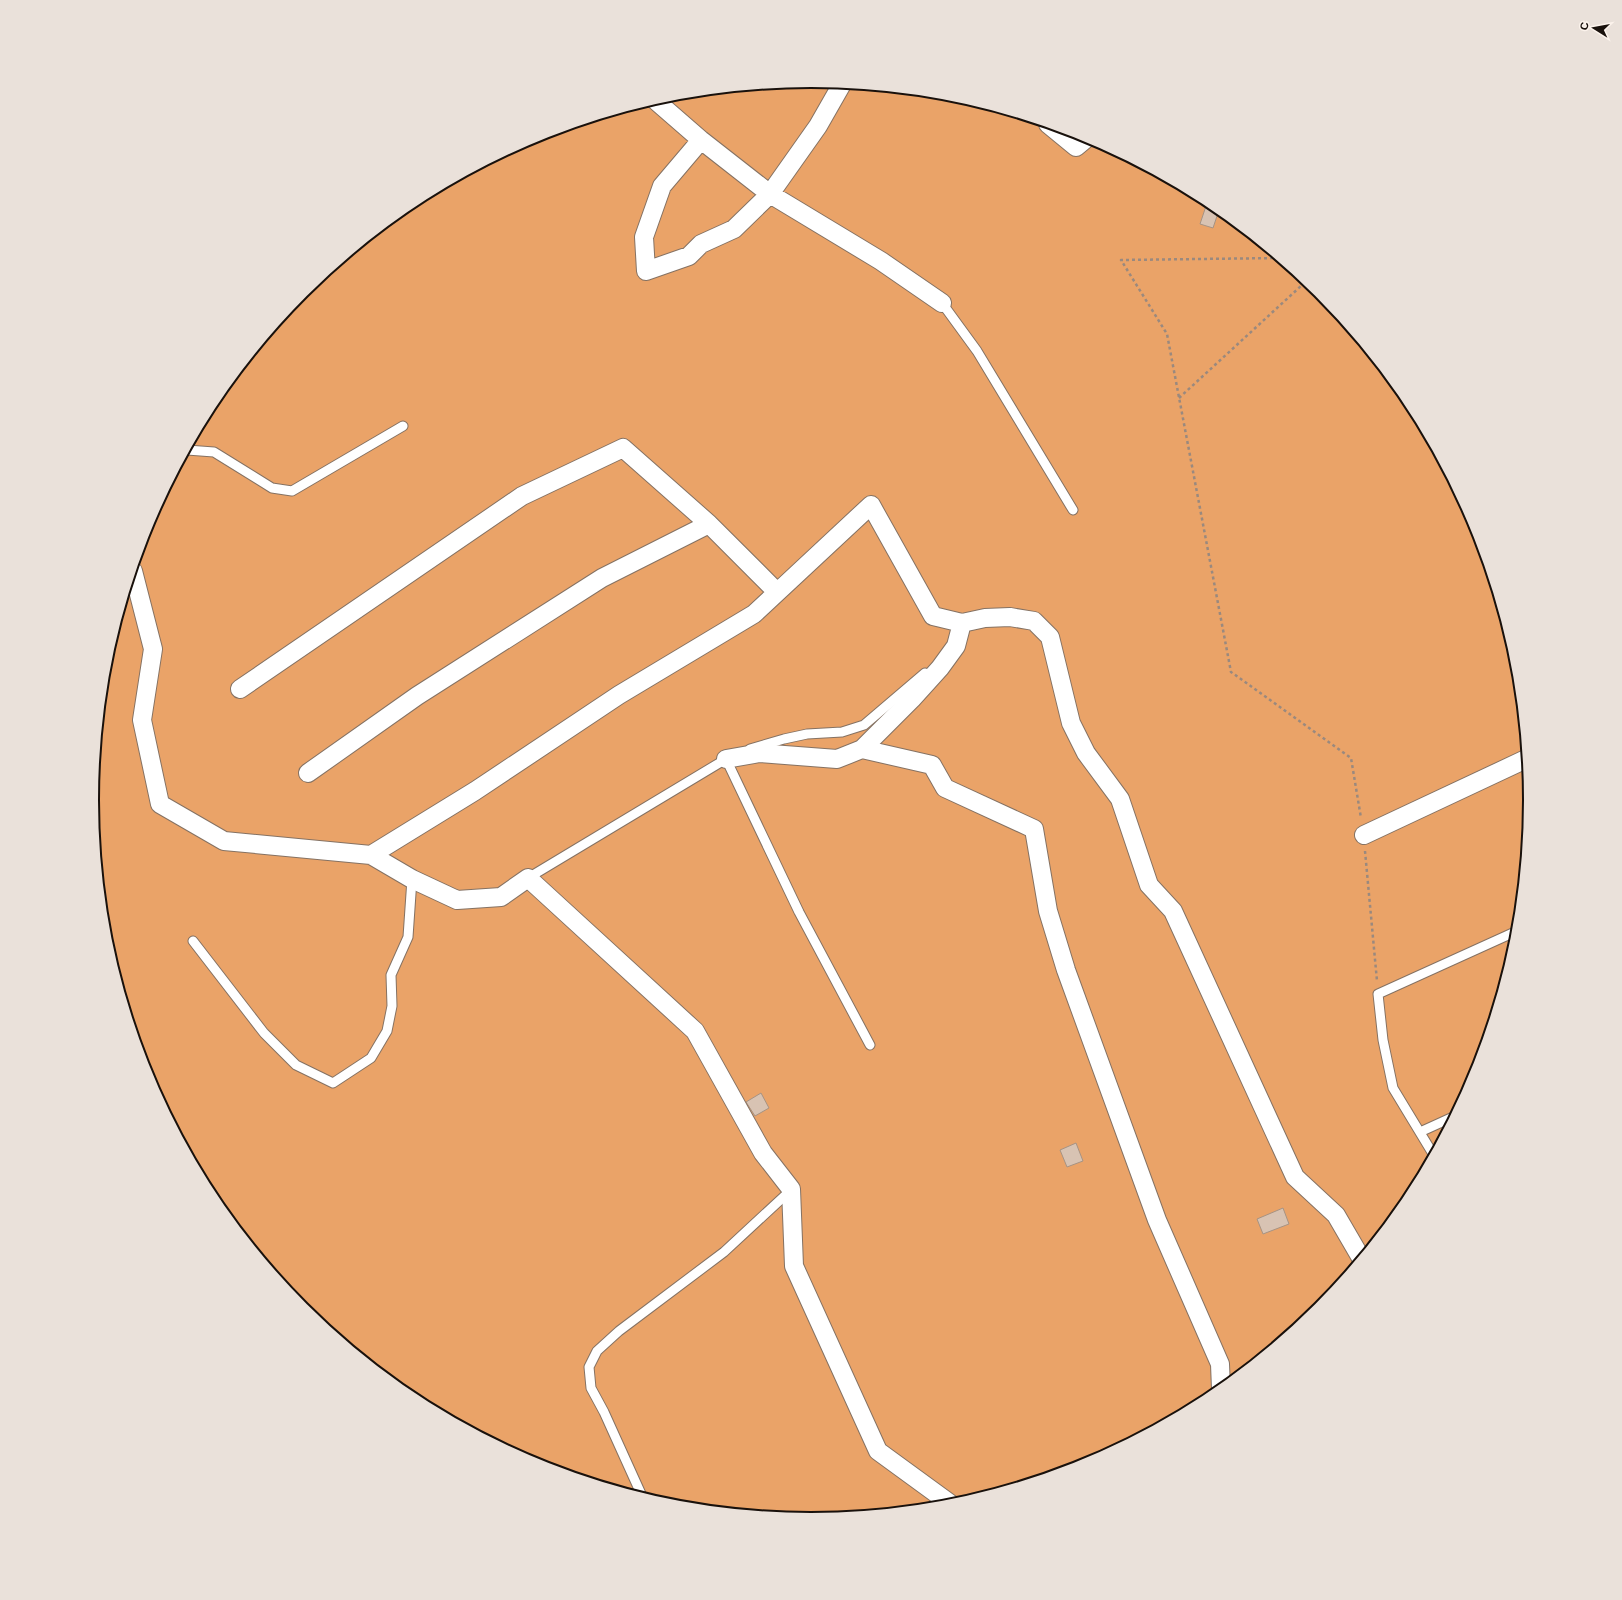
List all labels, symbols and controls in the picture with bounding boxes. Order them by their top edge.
north arrow [1574,8,1614,48]
text: С [1578,21,1591,31]

